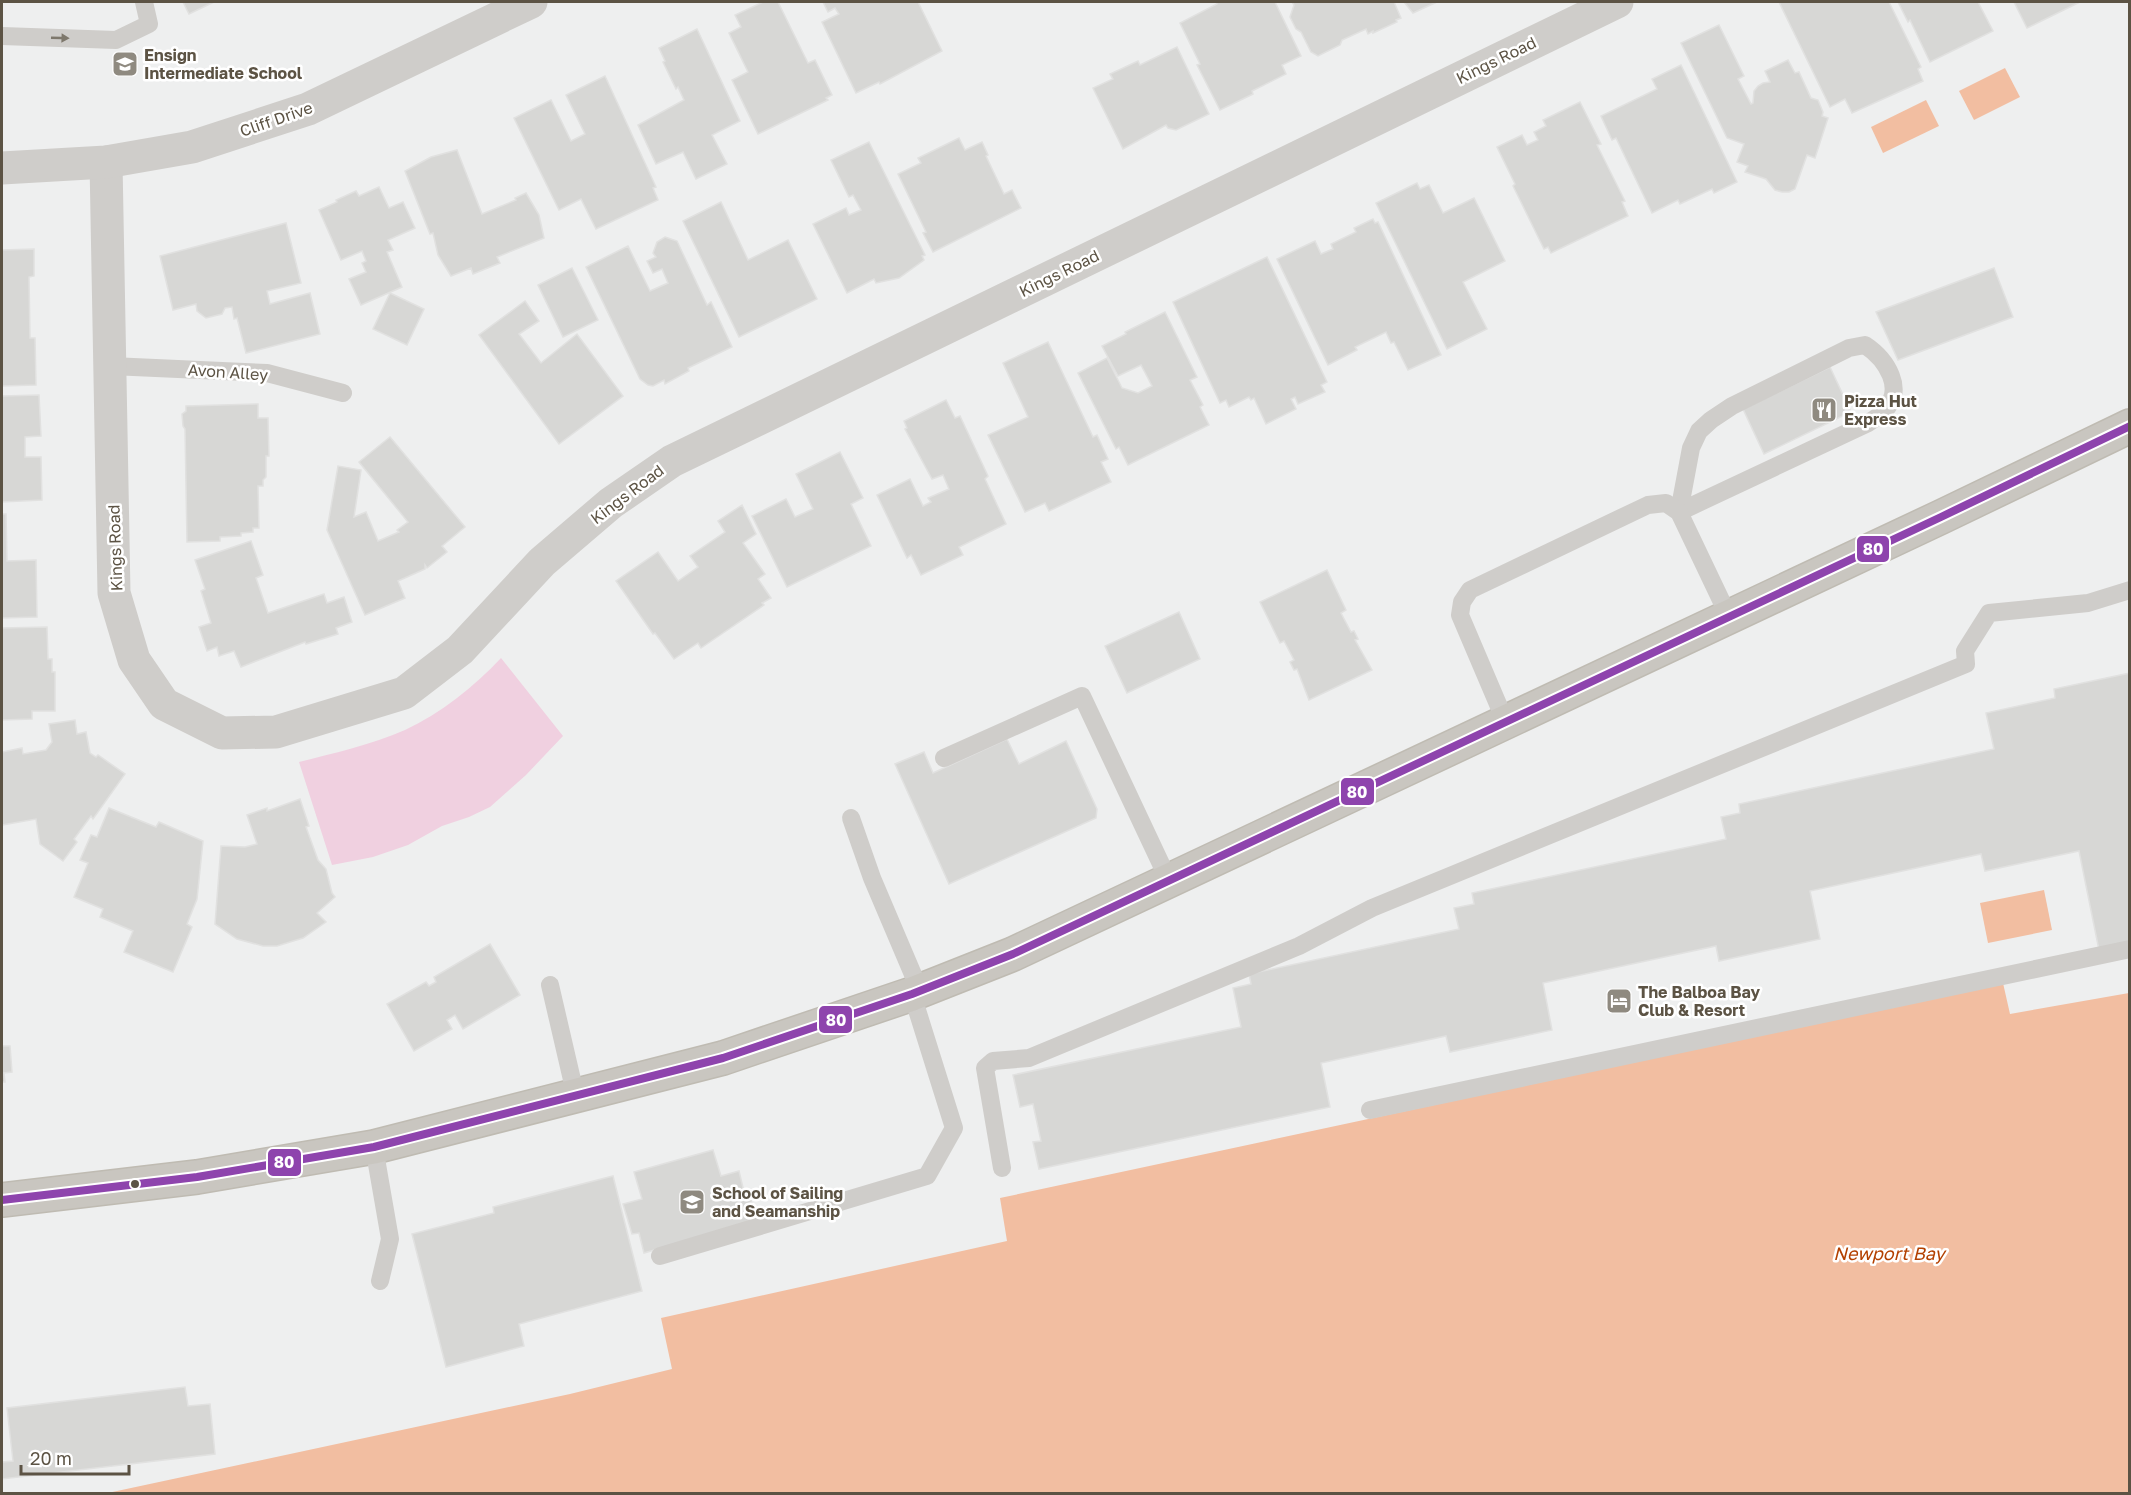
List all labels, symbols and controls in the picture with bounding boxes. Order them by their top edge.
street label: Kings Road [1453,32,1539,88]
one-way arrow [50,34,69,43]
place label: Ensign Intermediate School [144,45,303,83]
school or university icon: Ensign Intermediate School [110,49,140,79]
street label: Cliff Drive [237,97,315,141]
street label: Kings Road [1016,245,1102,301]
street label: Avon Alley [187,359,269,385]
place label: Pizza Hut Express [1844,391,1917,429]
restaurant icon: Pizza Hut Express [1809,395,1839,425]
street label: Kings Road [586,460,668,528]
street label: Kings Road [103,504,127,592]
line badge: 80 [1856,535,1890,563]
text: 80 [1863,539,1883,559]
line badge: 80 [1340,777,1375,806]
text: 80 [1347,782,1367,802]
place label: The Balboa Bay Club & Resort [1638,982,1760,1020]
hotel icon: The Balboa Bay Club & Resort [1604,986,1634,1016]
line badge: 80 [818,1005,853,1034]
text: 80 [826,1010,846,1030]
line badge: 80 [267,1148,302,1177]
text: 80 [274,1152,294,1172]
unlabelled marker [129,1178,141,1190]
place label: School of Sailing and Seamanship [712,1183,843,1221]
school or university icon: School of Sailing and Seamanship [677,1187,707,1217]
water label: Newport Bay [1833,1242,1948,1264]
scale bar [21,1438,129,1476]
text: 20 m [30,1447,72,1469]

